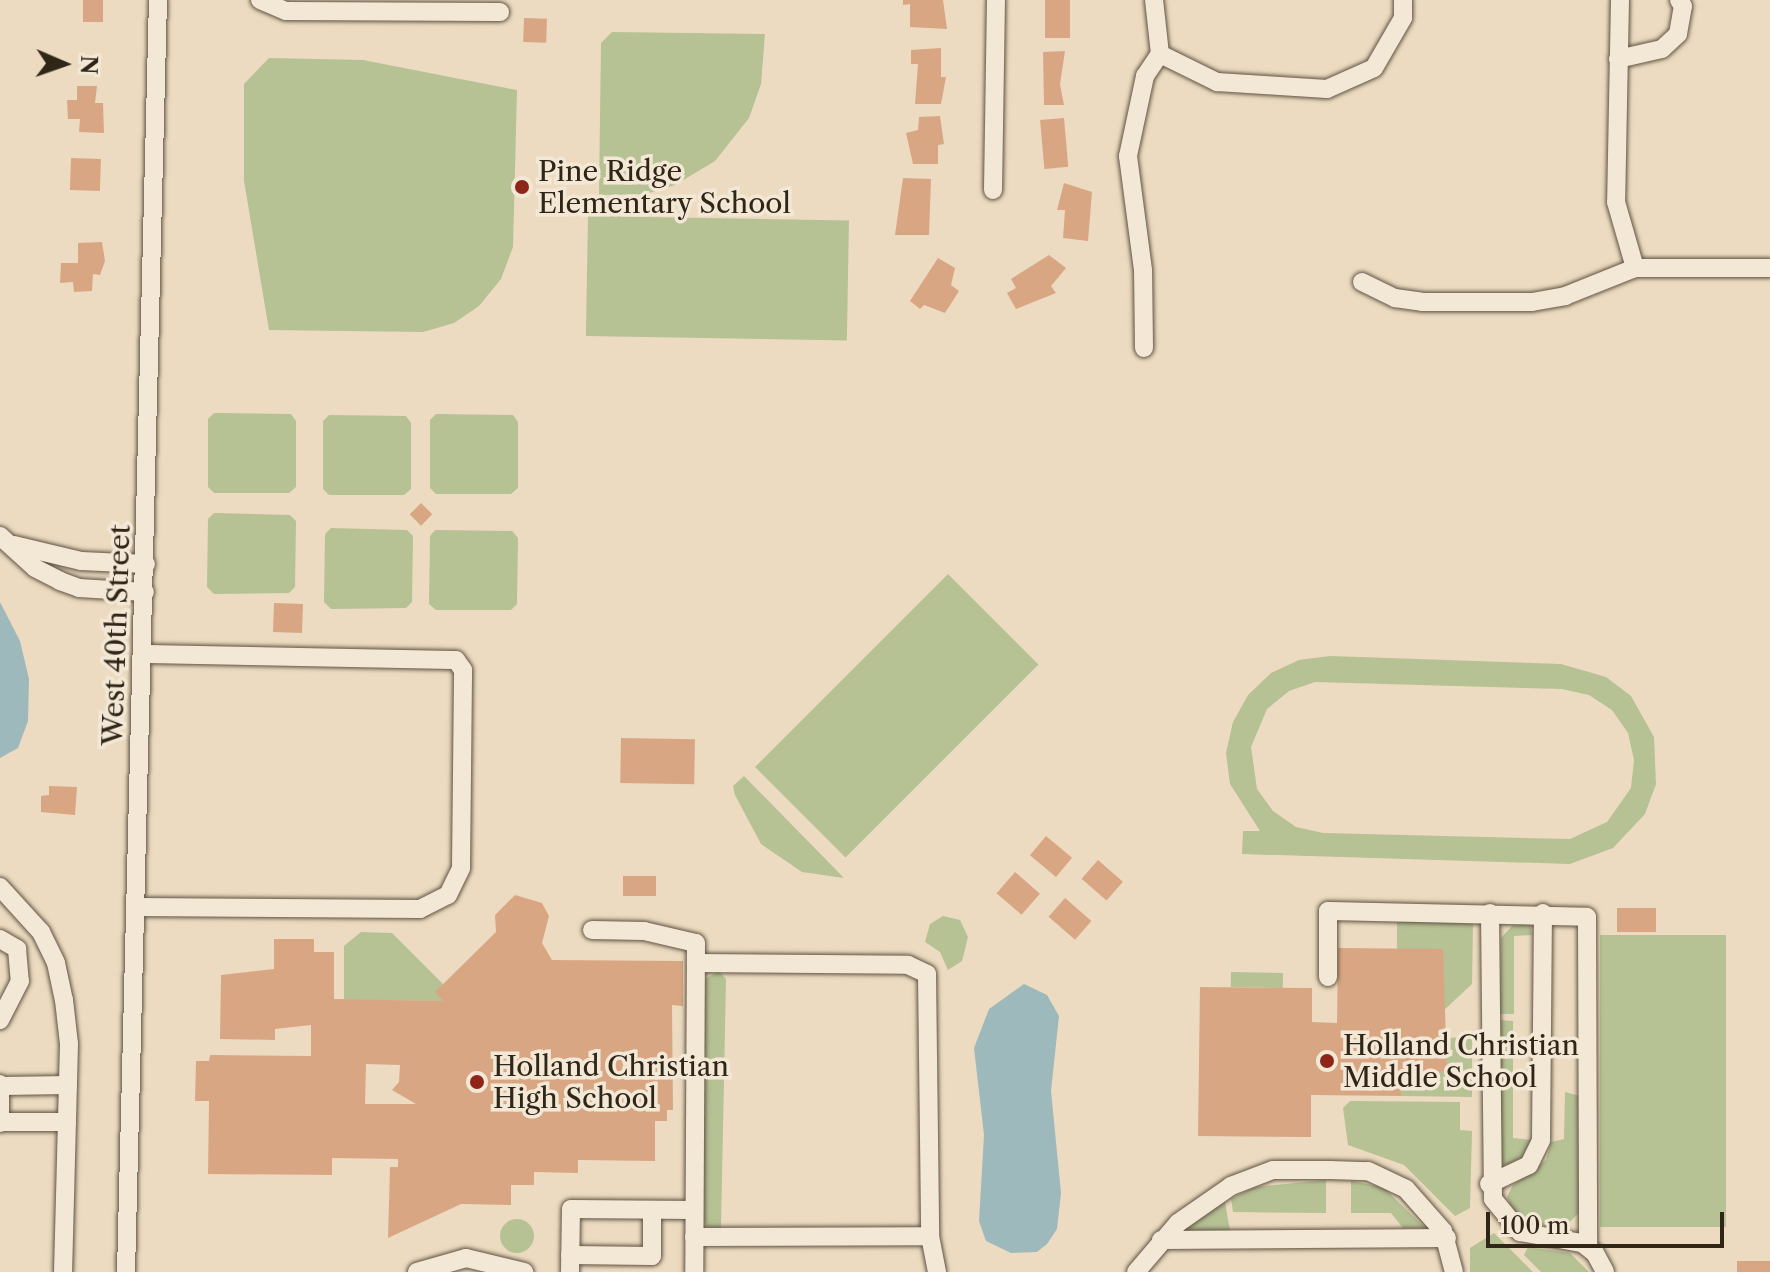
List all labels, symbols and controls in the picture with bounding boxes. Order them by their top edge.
north arrow [24,24,104,104]
text: N [75,55,102,75]
place label: Pine Ridge Elementary School [538,154,792,220]
marker: Pine Ridge Elementary School [513,178,531,196]
street label: West 40th Street [95,524,137,746]
place label: Holland Christian Middle School [1343,1028,1579,1094]
place label: Holland Christian High School [493,1049,729,1115]
marker: Holland Christian Middle School [1318,1052,1336,1070]
marker: Holland Christian High School [468,1073,486,1091]
scale bar [1490,1196,1728,1246]
text: 100 m [1500,1211,1569,1240]

